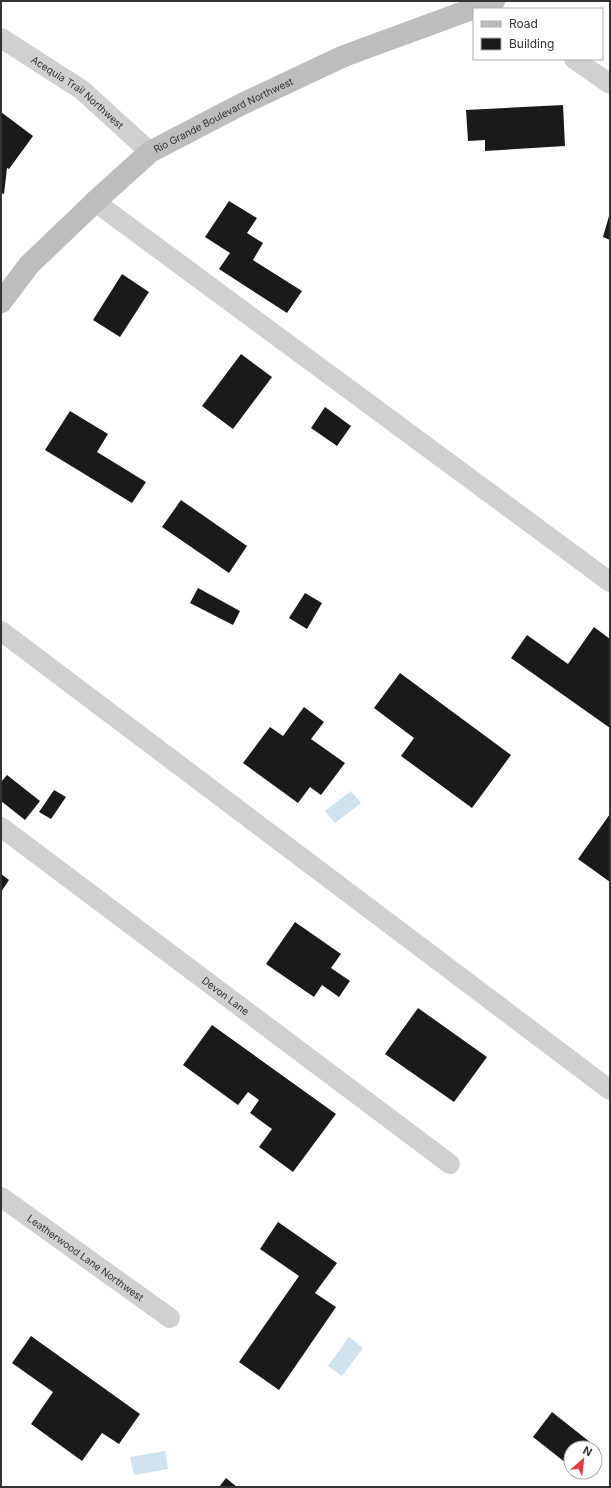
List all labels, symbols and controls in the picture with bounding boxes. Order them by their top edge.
legend [473,8,603,60]
text: Road [509,16,538,31]
text: Building [509,36,554,51]
street label: Acequia Trail Northwest [29,53,127,132]
street label: Rio Grande Boulevard Northwest [151,75,295,155]
street label: Devon Lane [200,974,252,1017]
street label: Leatherwood Lane Northwest [25,1212,147,1304]
north arrow [563,1440,603,1480]
text: N [581,1443,595,1459]

